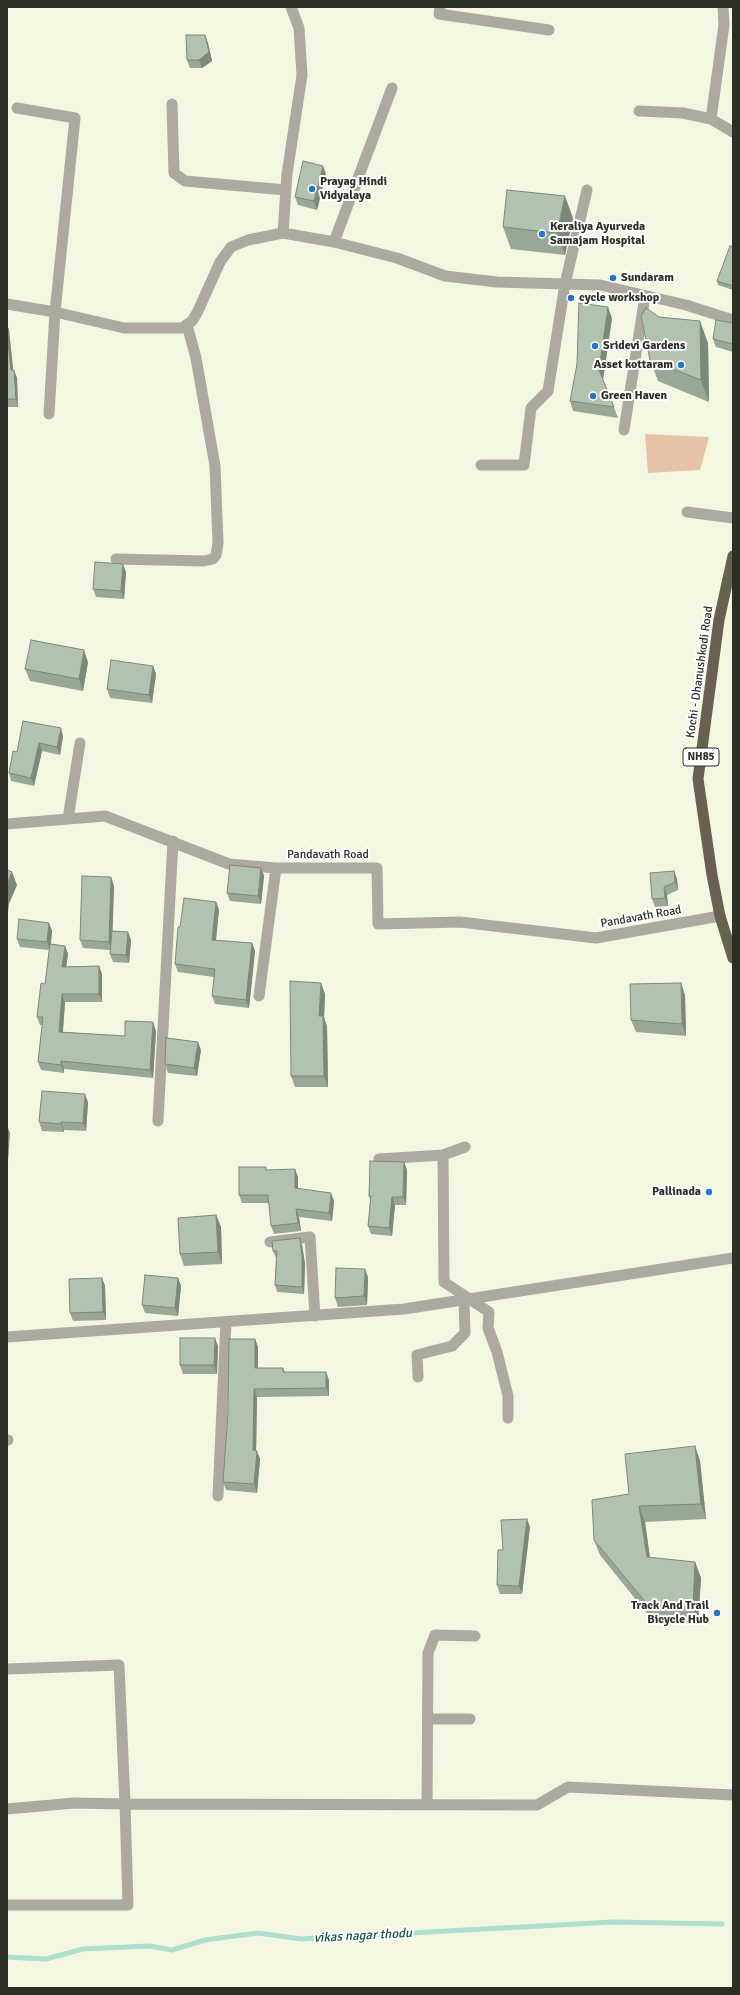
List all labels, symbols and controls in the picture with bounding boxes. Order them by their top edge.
place label: Prayag Hindi Vidyalaya [320,175,387,203]
marker: Prayag Hindi Vidyalaya [307,184,317,194]
place label: Keraliya Ayurveda Samajam Hospital [550,220,645,248]
marker: Keraliya Ayurveda Samajam Hospital [537,229,547,239]
place label: Sundaram [621,271,674,285]
marker: Sundaram [608,273,618,283]
place label: cycle workshop [579,291,659,305]
marker: cycle workshop [566,293,576,303]
place label: Sridevi Gardens [603,339,685,353]
marker: Sridevi Gardens [590,341,600,351]
place label: Asset kottaram [594,358,673,372]
marker: Asset kottaram [676,360,686,370]
place label: Green Haven [601,389,667,403]
marker: Green Haven [588,391,598,401]
street label: Kochi - Dhanushkodi Road [684,605,716,739]
road number: NH85 [683,748,719,766]
street label: Pandavath Road [287,848,369,862]
street label: Pandavath Road [599,903,683,931]
place label: Pallinada [652,1185,701,1199]
marker: Pallinada [704,1187,714,1197]
place label: Track And Trail Bicycle Hub [631,1599,709,1627]
marker: Track And Trail Bicycle Hub [712,1608,722,1618]
water label: vikas nagar thodu [314,1926,412,1946]

